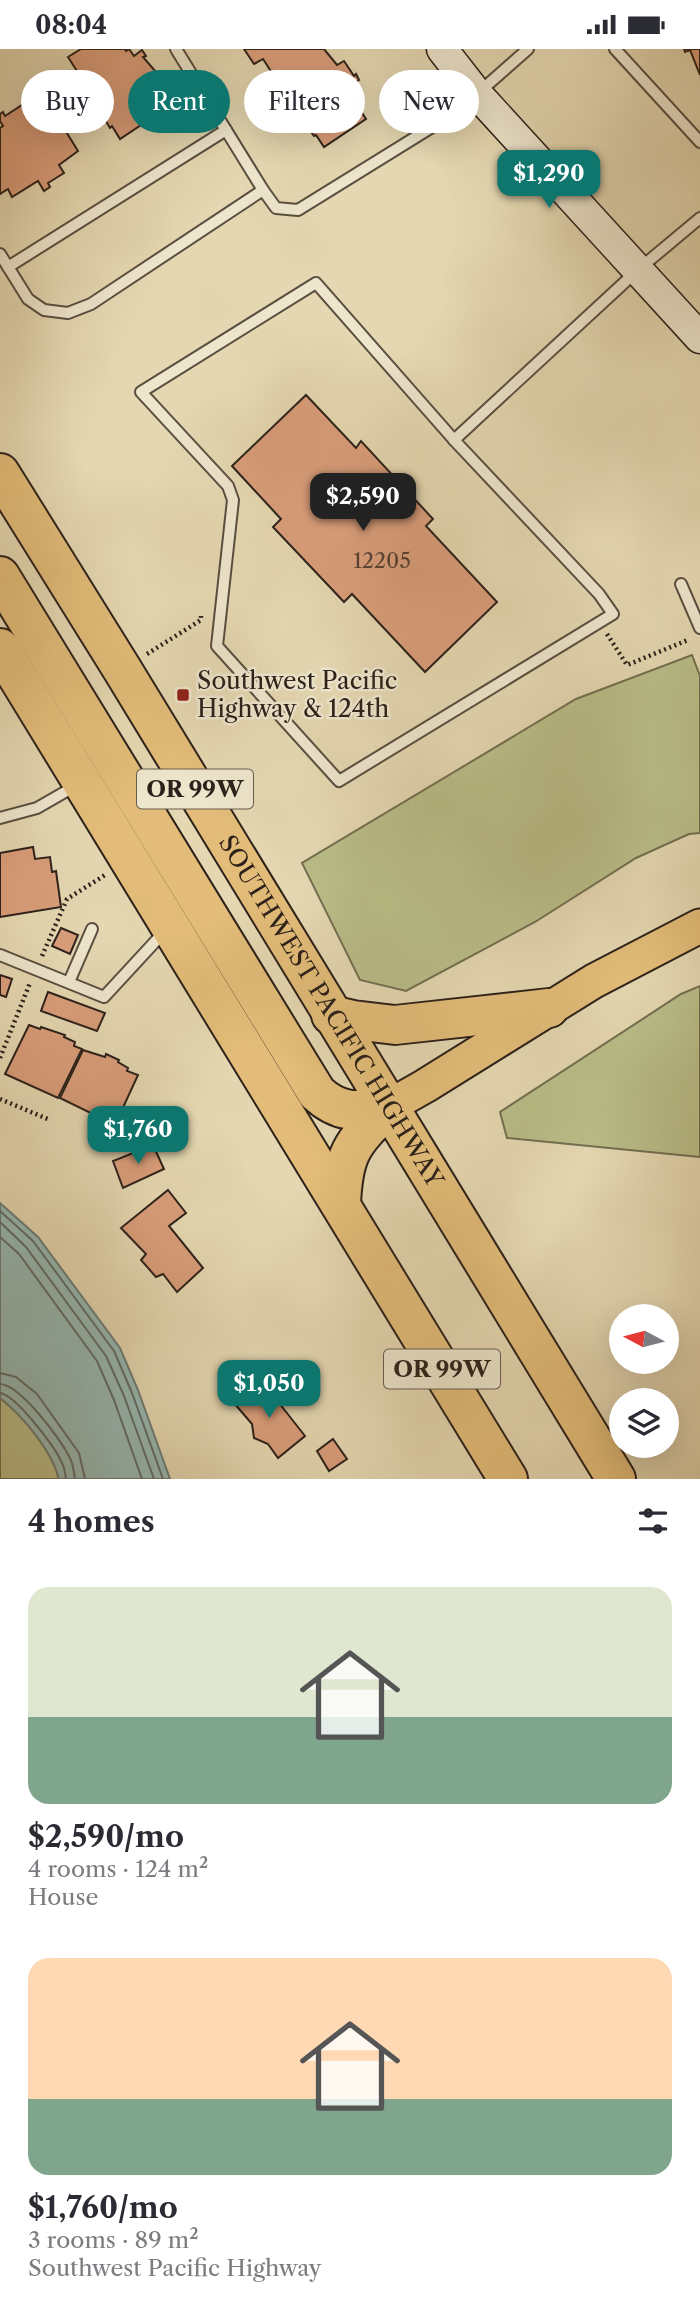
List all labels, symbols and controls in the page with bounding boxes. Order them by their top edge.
text: 08:04 [35,9,107,41]
chip: Buy [21,70,114,133]
chip: Rent [128,70,230,133]
chip: Filters [244,70,365,133]
chip: New [379,70,479,133]
pin: $1,290 [492,151,606,210]
text: $1,290 [513,159,585,187]
pin: $2,590 [306,473,420,533]
text: $2,590 [326,482,400,510]
house number: 12205 [353,548,411,573]
place label: Southwest Pacific Highway & 124th [197,666,397,723]
marker: Southwest Pacific Highway & 124th [175,687,191,703]
road number: OR 99W [137,769,253,809]
street label: SOUTHWEST PACIFIC HIGHWAY [213,830,450,1194]
pin: $1,760 [81,1107,195,1166]
text: $1,760 [103,1115,173,1143]
north arrow [609,1304,679,1374]
map controls [609,1304,679,1458]
road number: OR 99W [384,1350,500,1389]
pin: $1,050 [212,1361,326,1420]
text: $1,050 [233,1369,305,1397]
button: layers [609,1388,679,1458]
icon: filters [634,1502,672,1540]
text: 4 homes [28,1503,155,1540]
icon: home [287,1632,413,1758]
text: $2,590/mo [28,1818,184,1855]
text: 4 rooms · 124 m² [28,1855,208,1883]
text: House [28,1883,98,1911]
icon: home [287,2003,413,2129]
text: $1,760/mo [28,2189,178,2226]
text: 3 rooms · 89 m² [28,2226,199,2254]
text: Southwest Pacific Highway [28,2254,322,2282]

